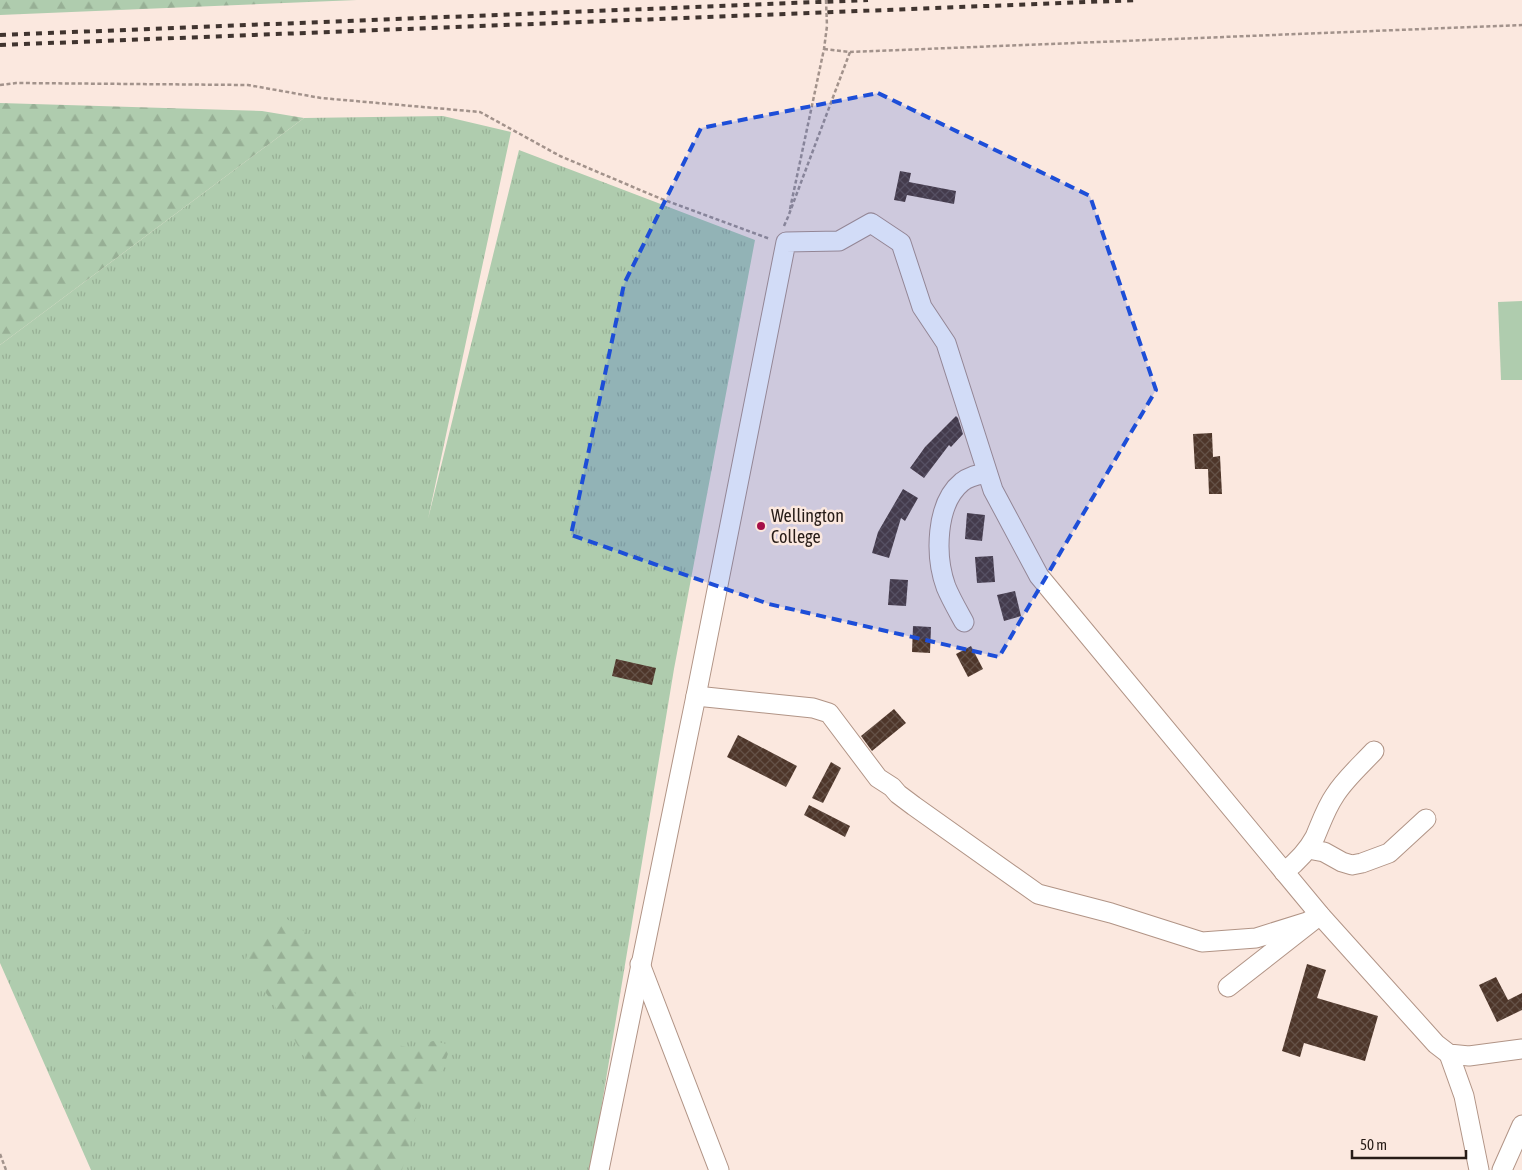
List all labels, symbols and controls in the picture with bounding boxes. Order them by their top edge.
place label: Wellington College [771,505,844,547]
marker: Wellington College [755,520,767,532]
scale bar [1352,1128,1466,1160]
text: 50 m [1360,1136,1387,1153]

